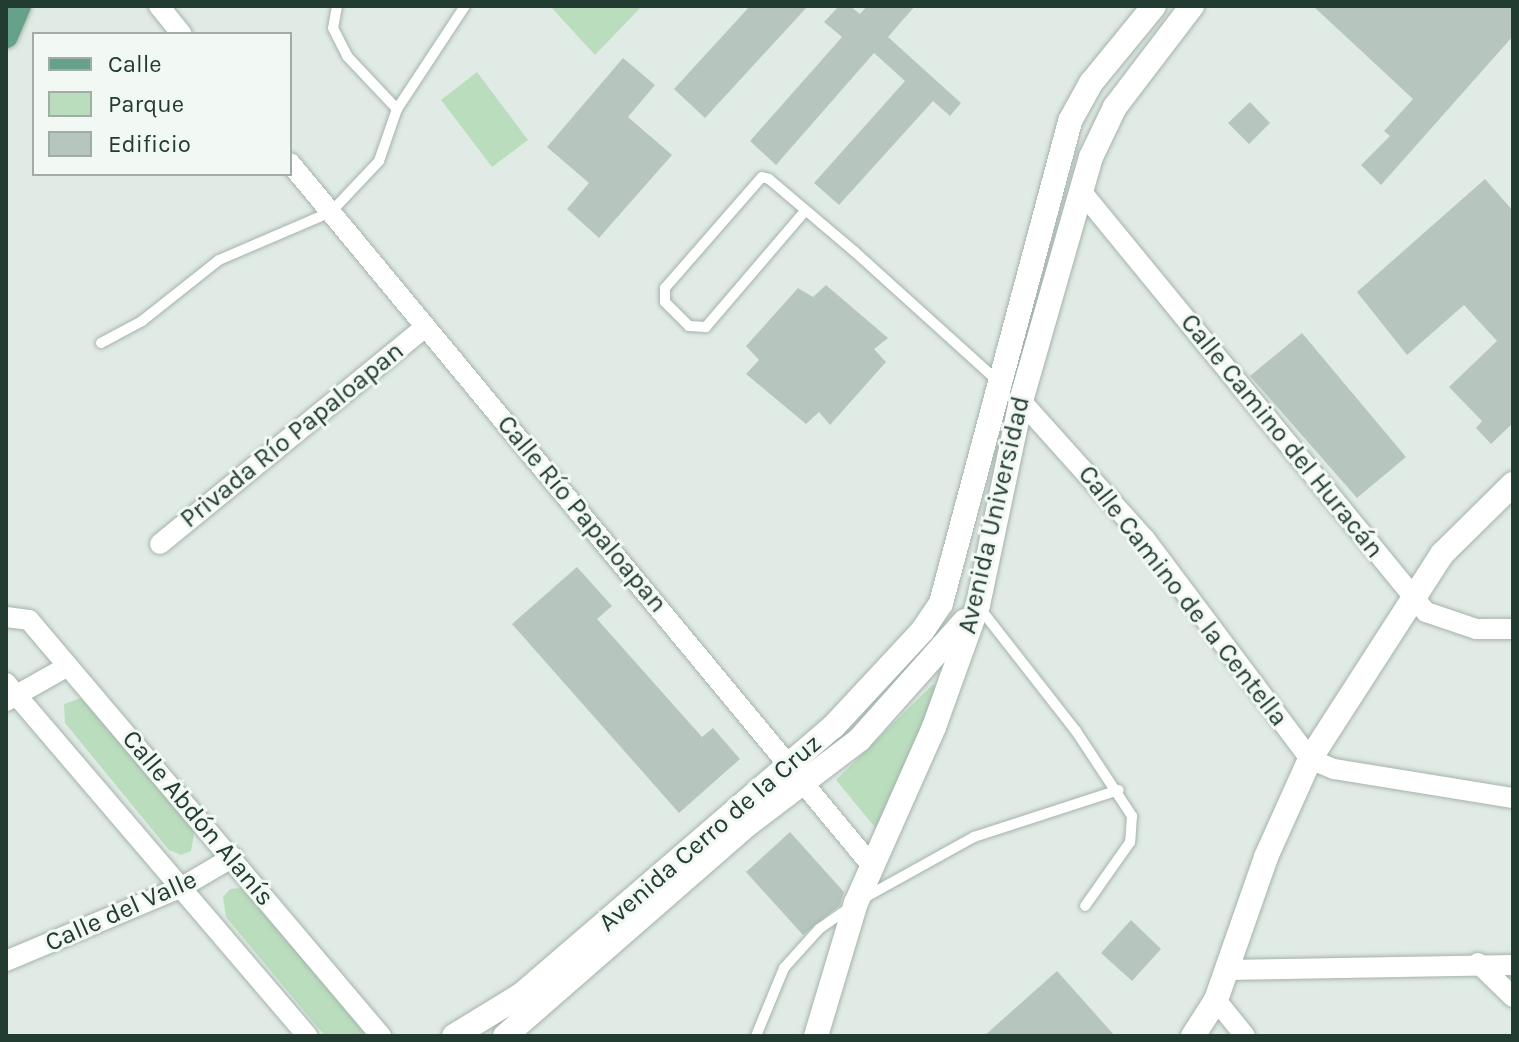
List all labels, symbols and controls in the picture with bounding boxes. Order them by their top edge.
legend [32,32,292,176]
text: Calle [108,50,162,78]
text: Parque [108,90,184,118]
text: Edificio [108,130,191,158]
street label: Calle Camino del Huracán [1174,308,1390,564]
street label: Privada Río Papaloapan [174,335,410,535]
street label: Avenida Universidad [951,393,1037,637]
street label: Calle Río Papaloapan [490,409,674,619]
street label: Calle Camino de la Centella [1071,459,1295,733]
street label: Calle Abdón Alanís [115,724,281,912]
street label: Avenida Cerro de la Cruz [592,728,828,938]
street label: Calle del Valle [40,864,202,958]

